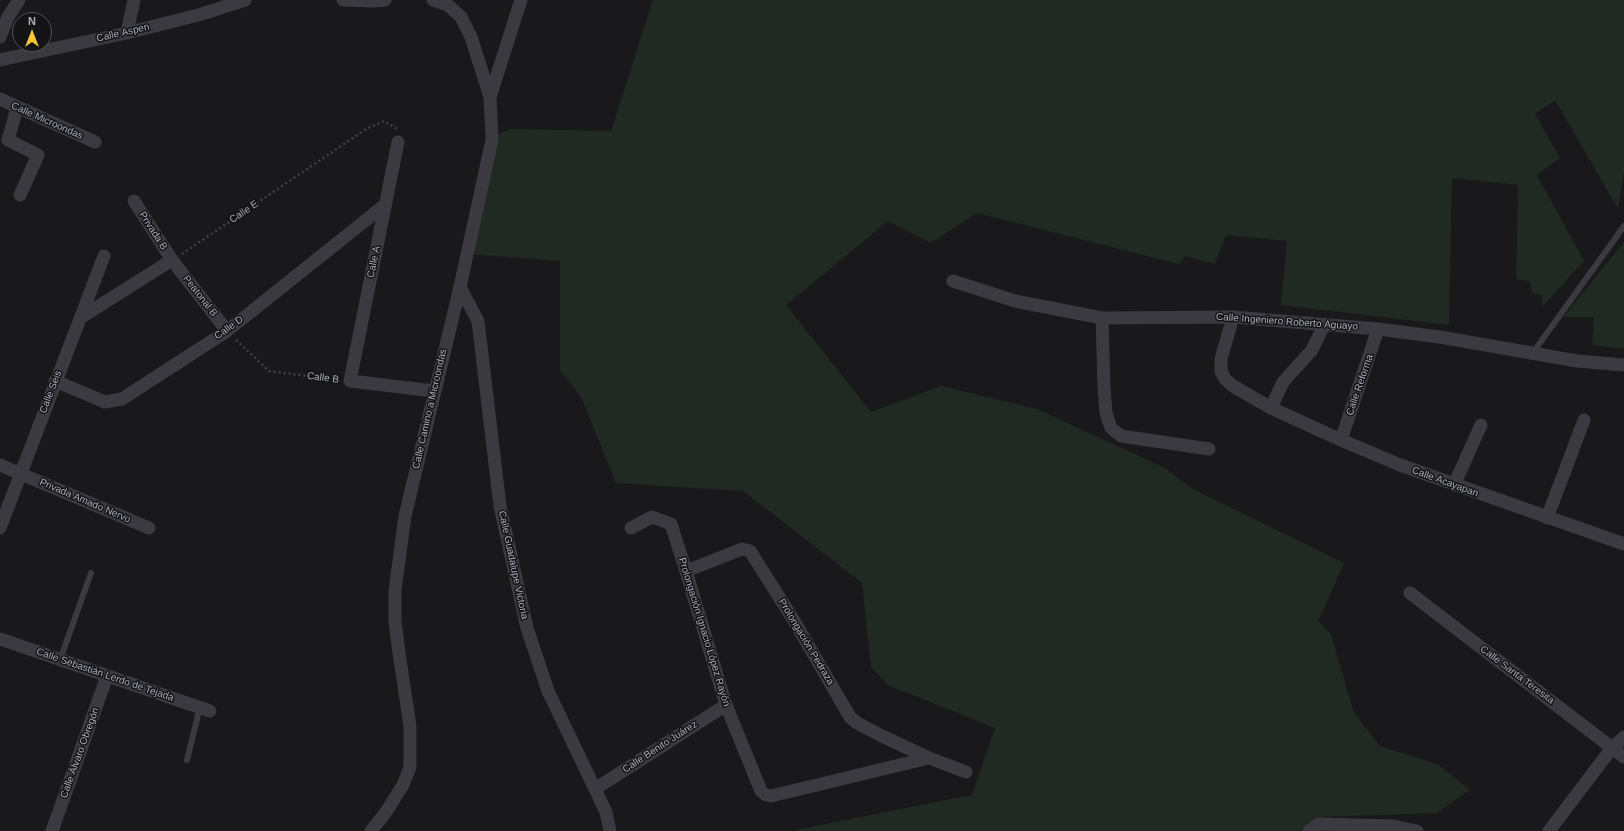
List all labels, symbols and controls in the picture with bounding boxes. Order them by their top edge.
north arrow [12,12,52,52]
text: N [28,15,36,27]
street label: Calle Aspen [95,21,151,45]
street label: Calle Microondas [9,100,85,142]
street label: Calle E [227,198,261,226]
street label: Privada B [136,210,170,252]
street label: Calle A [365,245,383,279]
street label: Peatonal B [180,273,220,319]
street label: Calle Ingeniero Roberto Aguayo [1216,311,1358,333]
street label: Calle D [212,314,246,342]
street label: Calle Camino a Microondas [410,348,450,470]
street label: Calle Reforma [1344,353,1376,417]
street label: Calle Seis [37,369,65,415]
street label: Calle B [306,370,340,386]
street label: Calle Acayapan [1410,464,1480,500]
street label: Privada Amado Nervo [38,476,132,526]
street label: Calle Guadalupe Victoria [496,510,530,620]
street label: Prolongación Ignacio López Rayón [676,556,732,708]
street label: Prolongación Pedraza [776,597,836,687]
street label: Calle Santa Teresita [1478,643,1556,707]
street label: Calle Sebastián Lerdo de Tejada [35,646,175,704]
street label: Calle Álvaro Obregón [58,706,102,800]
street label: Calle Benito Juárez [620,718,700,776]

